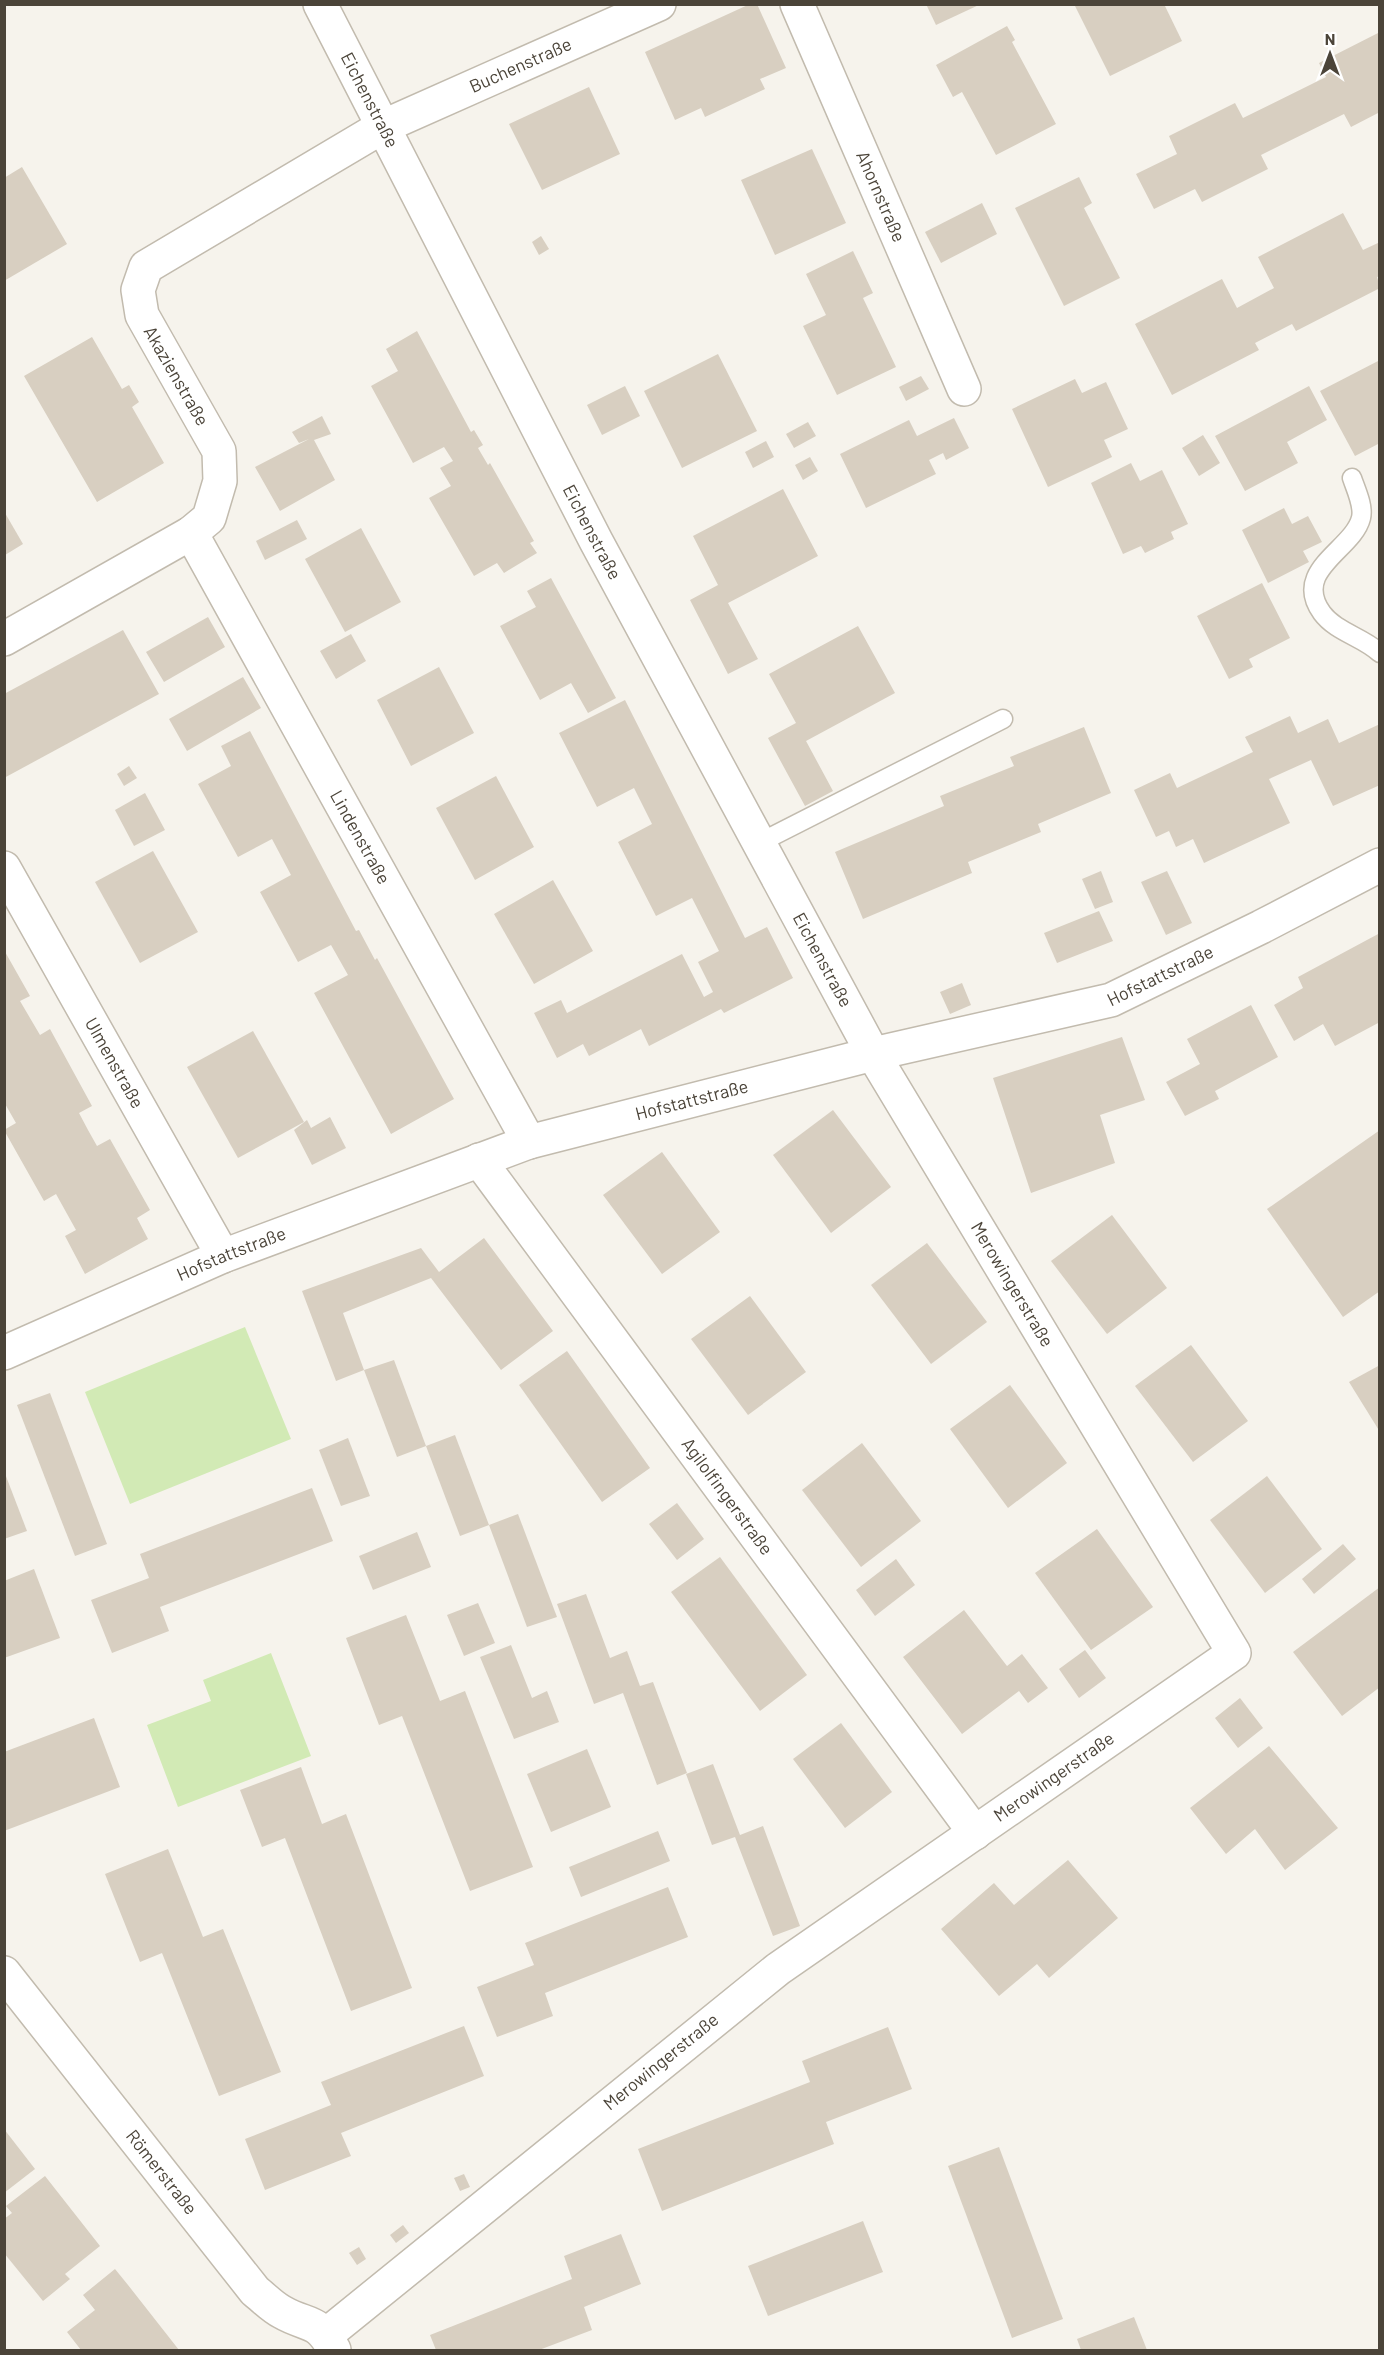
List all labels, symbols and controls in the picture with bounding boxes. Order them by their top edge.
north arrow [1300,24,1360,84]
text: N [1325,29,1335,48]
street label: Buchenstraße [466,32,575,97]
street label: Eichenstraße [337,48,404,151]
street label: Ahornstraße [852,147,911,245]
street label: Akazienstraße [139,322,214,429]
street label: Eichenstraße [559,480,627,583]
street label: Lindenstraße [326,786,396,888]
street label: Eichenstraße [789,908,858,1011]
street label: Hofstattstraße [1103,940,1217,1010]
street label: Ulmenstraße [81,1013,149,1112]
street label: Hofstattstraße [633,1074,750,1124]
street label: Merowingerstraße [967,1218,1059,1351]
street label: Hofstattstraße [173,1222,289,1285]
street label: Agilolfingerstraße [677,1433,778,1559]
street label: Merowingerstraße [989,1726,1118,1826]
street label: Merowingerstraße [598,2008,722,2114]
street label: Römerstraße [122,2125,202,2219]

